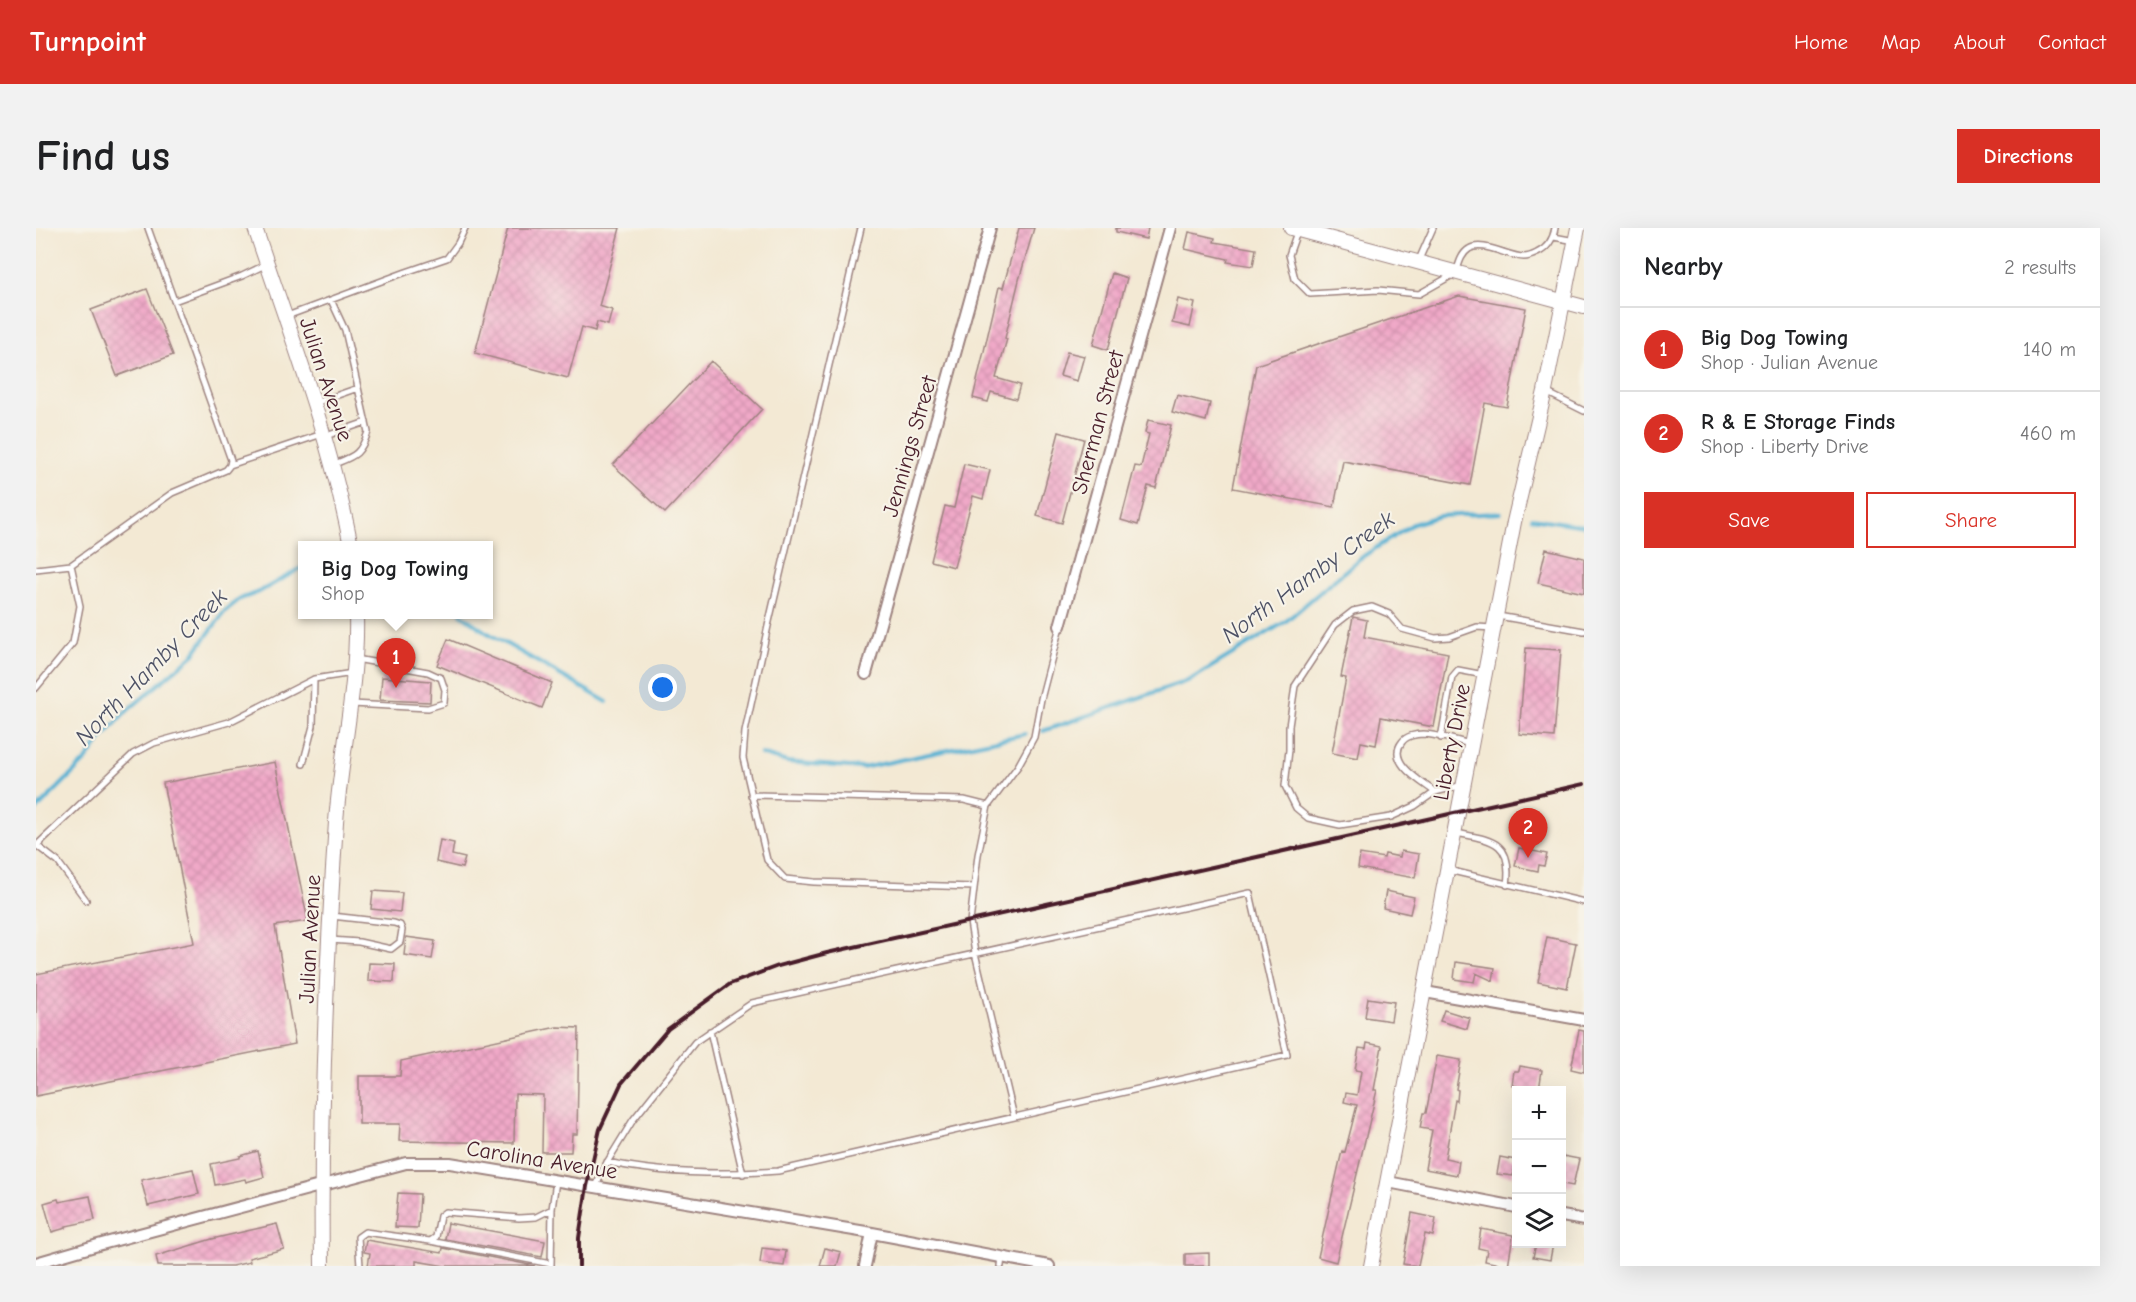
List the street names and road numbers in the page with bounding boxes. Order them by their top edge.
street label: Julian Avenue [294,314,358,445]
street label: Sherman Street [1066,347,1130,497]
street label: Jennings Street [877,372,943,520]
street label: Liberty Drive [1428,682,1476,803]
street label: Julian Avenue [294,874,326,1004]
street label: Carolina Avenue [464,1135,619,1185]

